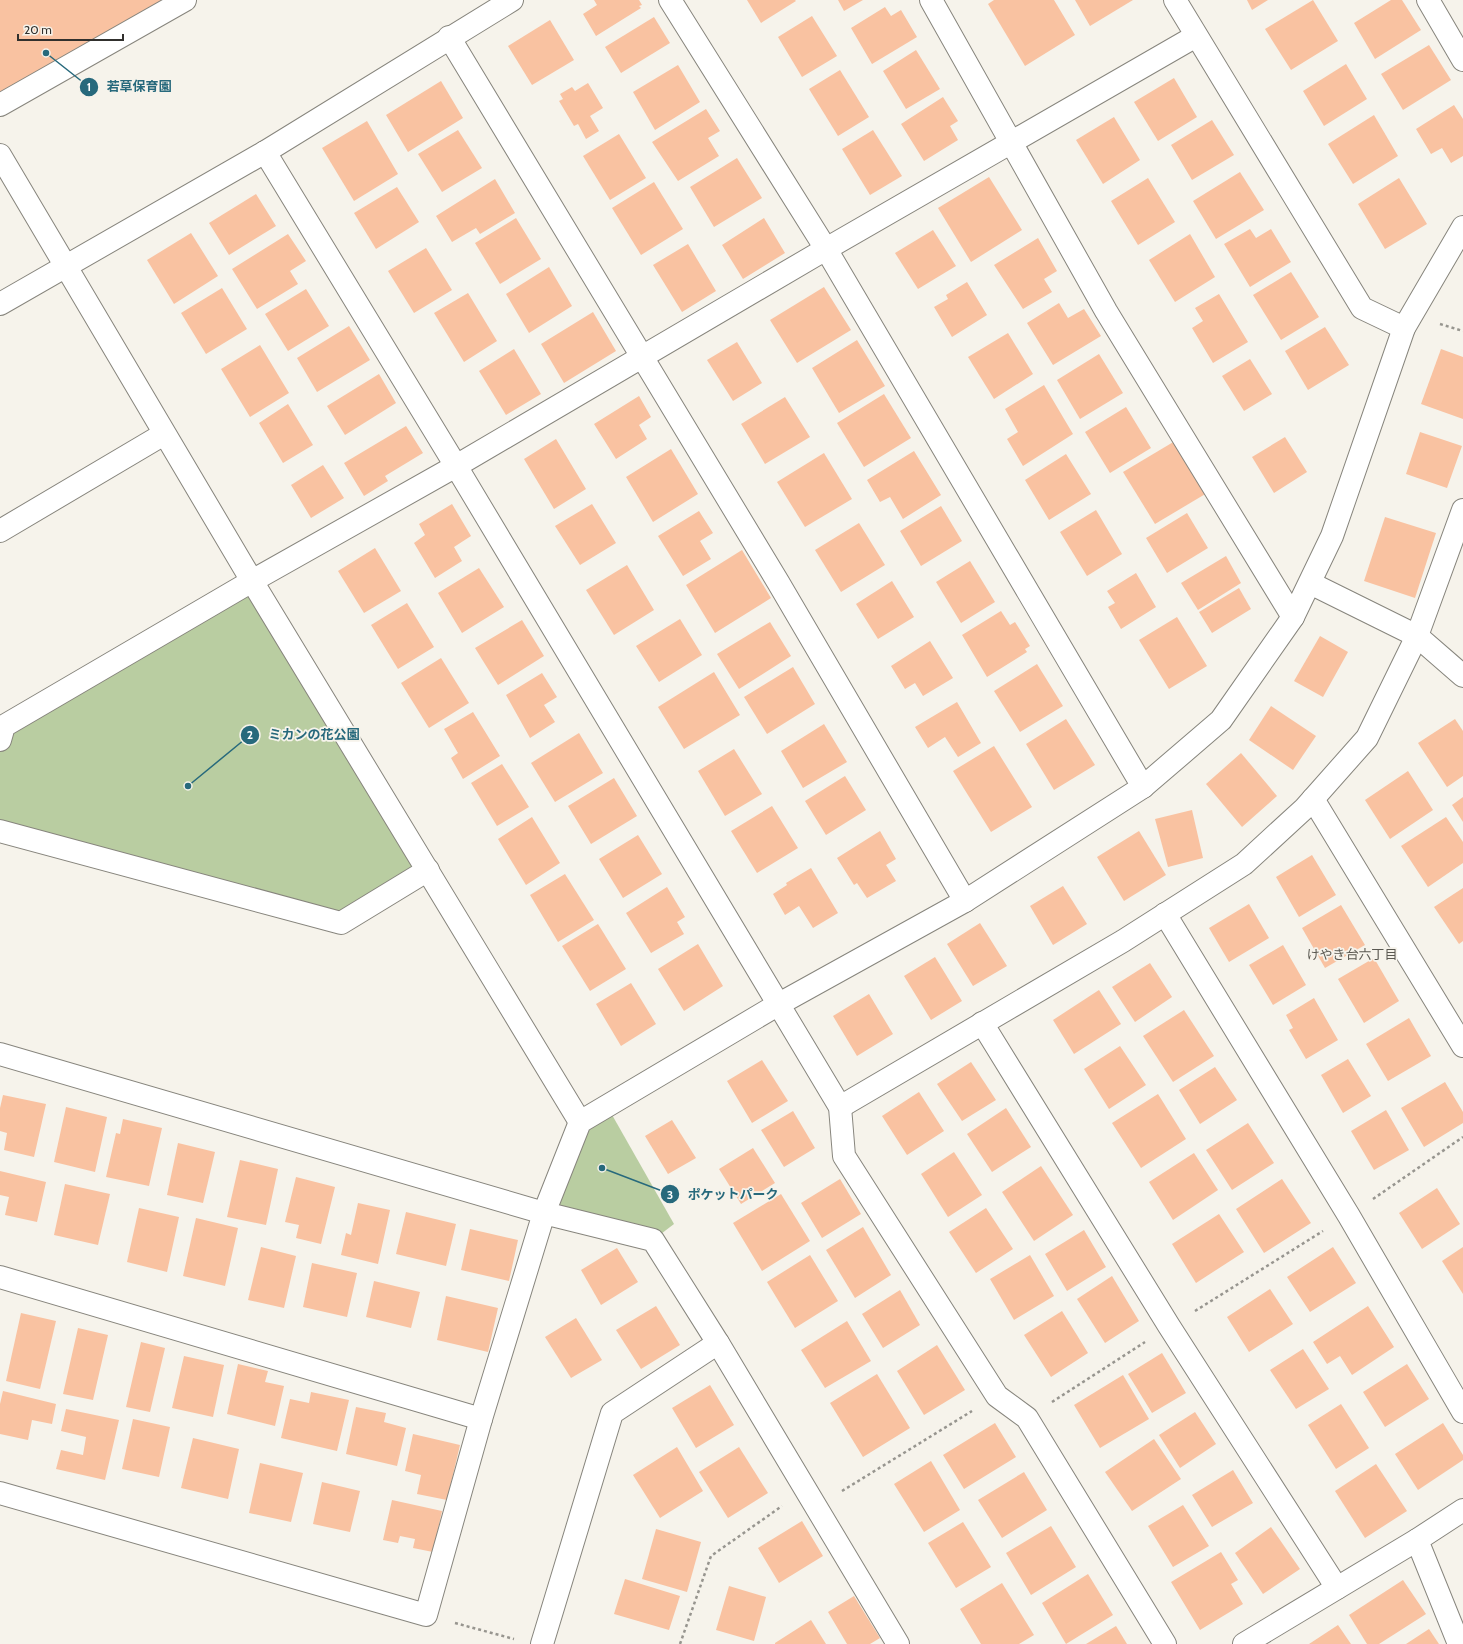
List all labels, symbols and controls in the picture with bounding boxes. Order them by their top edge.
scale bar [18,16,123,42]
text: 20 m [24,22,52,37]
callout: 若草保育園 [79,74,180,99]
text: 若草保育園 [106,78,172,94]
text: 1 [87,79,91,94]
callout: ミカンの花公園 [240,722,367,747]
text: ミカンの花公園 [268,726,360,742]
text: 2 [247,727,253,742]
district label: けやき台六丁目 [1306,946,1398,962]
callout: ポケットパーク [660,1182,787,1207]
text: ポケットパーク [687,1186,779,1202]
text: 3 [667,1187,673,1202]

